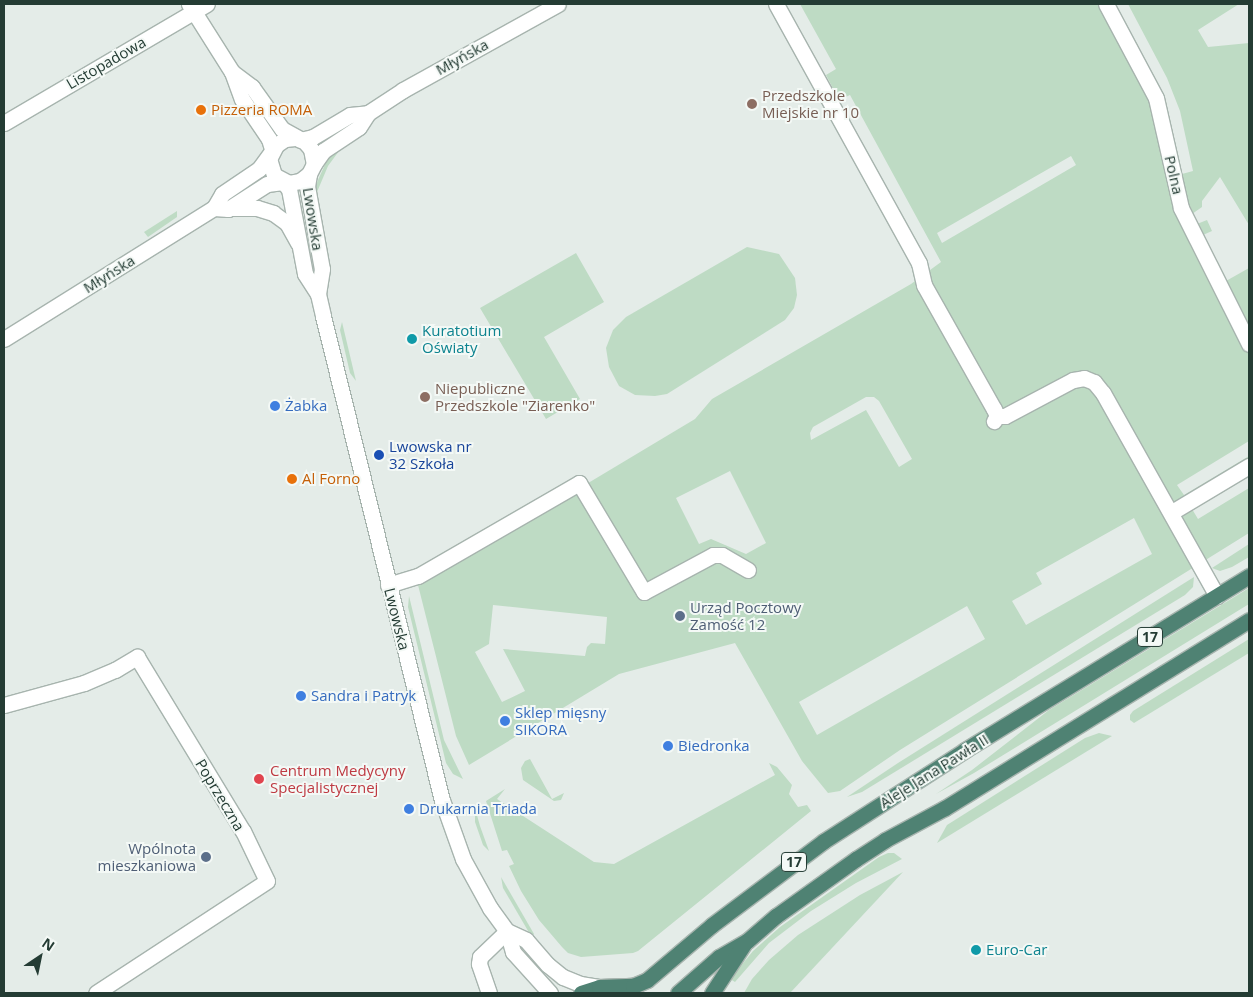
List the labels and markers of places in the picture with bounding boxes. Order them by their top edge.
place label: Przedszkole Miejskie nr 10 [762,86,859,121]
marker: Przedszkole Miejskie nr 10 [746,98,758,110]
place label: Pizzeria ROMA [211,101,312,119]
marker: Pizzeria ROMA [195,104,207,116]
place label: Kuratotium Oświaty [422,321,501,356]
marker: Kuratotium Oświaty [406,333,418,345]
place label: Niepubliczne Przedszkole "Ziarenko" [435,379,595,414]
marker: Niepubliczne Przedszkole "Ziarenko" [419,391,431,403]
place label: Żabka [285,397,327,415]
marker: Żabka [269,400,281,412]
place label: Lwowska nr 32 Szkoła [389,437,472,472]
marker: Lwowska nr 32 Szkoła [373,449,385,461]
place label: Al Forno [302,470,360,488]
marker: Al Forno [286,473,298,485]
place label: Urząd Pocztowy Zamość 12 [690,598,801,633]
marker: Urząd Pocztowy Zamość 12 [674,610,686,622]
place label: Sandra i Patryk [311,687,416,705]
marker: Sandra i Patryk [295,690,307,702]
place label: Sklep mięsny SIKORA [515,703,606,738]
marker: Sklep mięsny SIKORA [499,715,511,727]
place label: Biedronka [678,737,750,755]
marker: Biedronka [662,740,674,752]
place label: Centrum Medycyny Specjalistycznej [270,761,406,796]
marker: Centrum Medycyny Specjalistycznej [252,772,266,786]
place label: Drukarnia Triada [419,800,537,818]
marker: Drukarnia Triada [403,803,415,815]
place label: Wpólnota mieszkaniowa [98,839,196,874]
marker: Wpólnota mieszkaniowa [200,851,212,863]
place label: Euro-Car [986,941,1047,959]
marker: Euro-Car [970,944,982,956]

